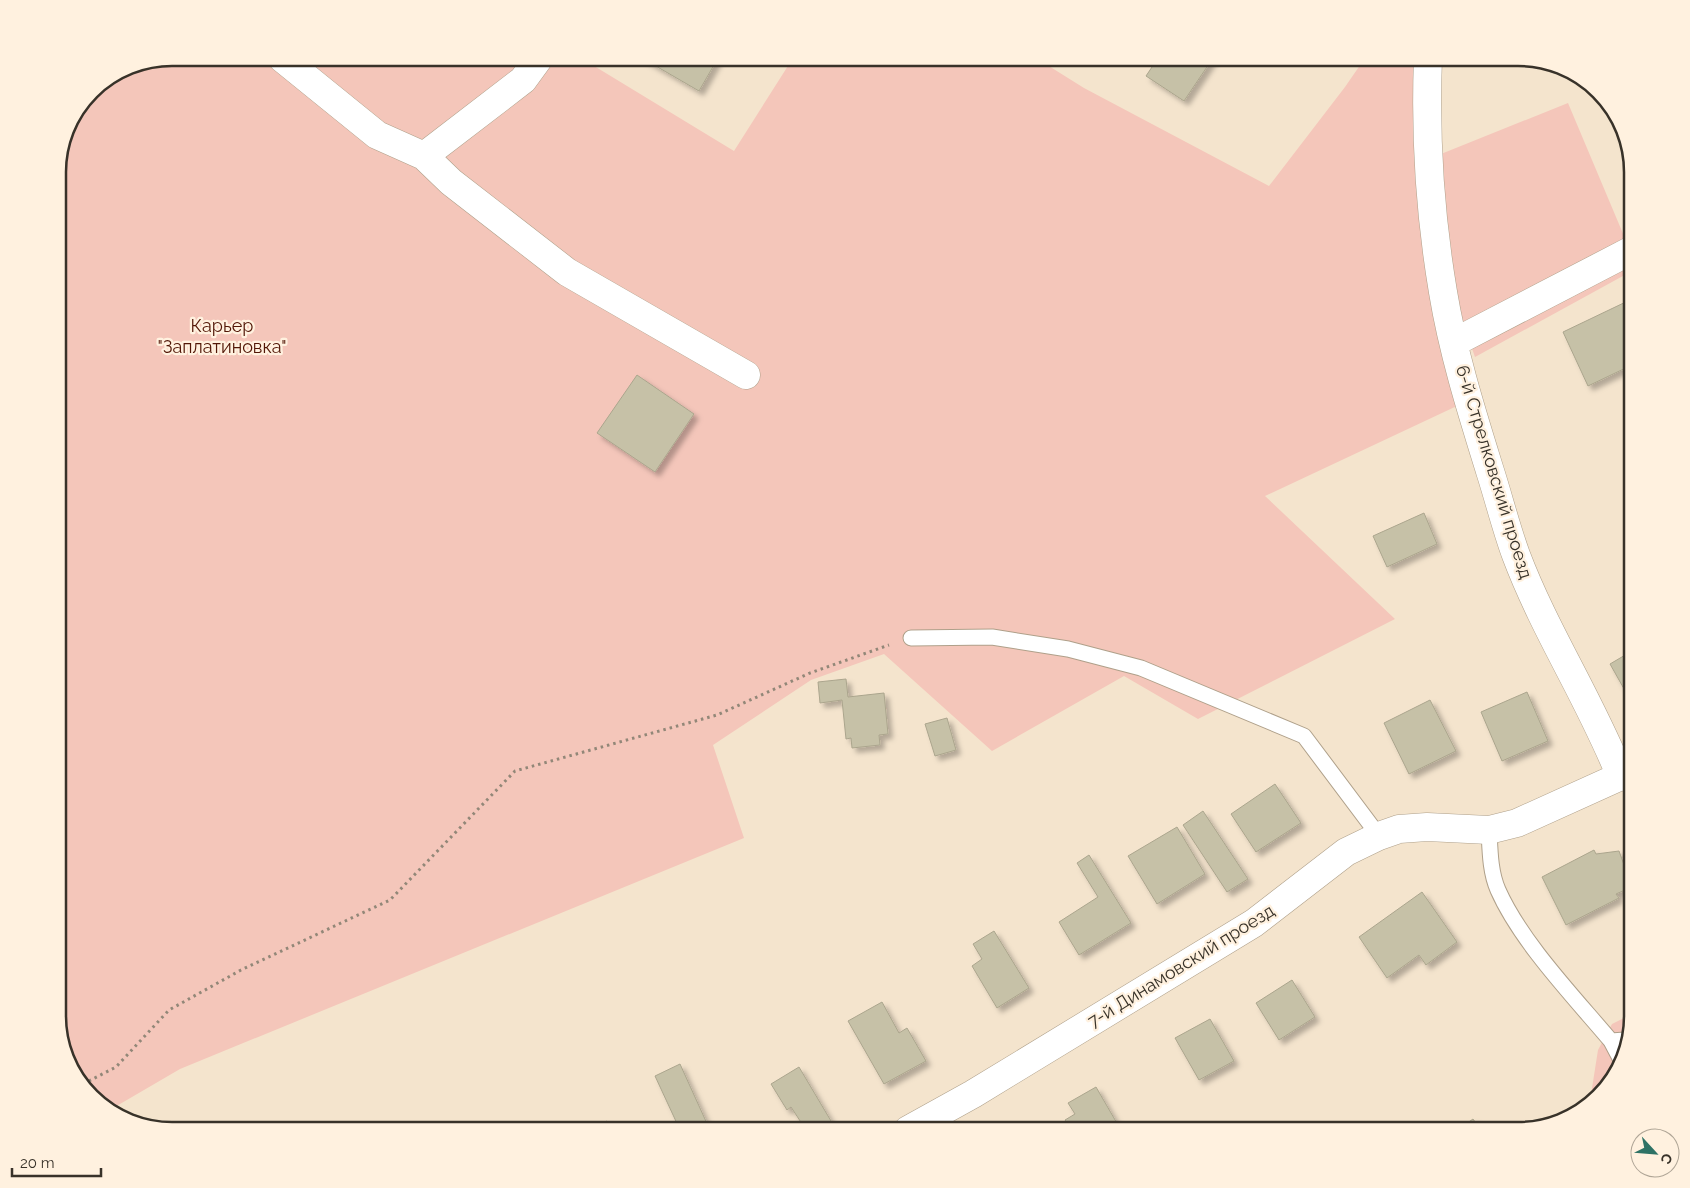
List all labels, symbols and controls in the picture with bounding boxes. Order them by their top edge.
park label: Карьер "Заплатиновка" [157,315,287,357]
street label: 6-й Стрелковский проезд [1452,362,1537,581]
street label: 7-й Динамовский проезд [1084,899,1278,1032]
north arrow [1630,1128,1680,1178]
scale bar [12,1146,101,1178]
text: С [1657,1151,1676,1167]
text: 20 m [20,1154,55,1172]

